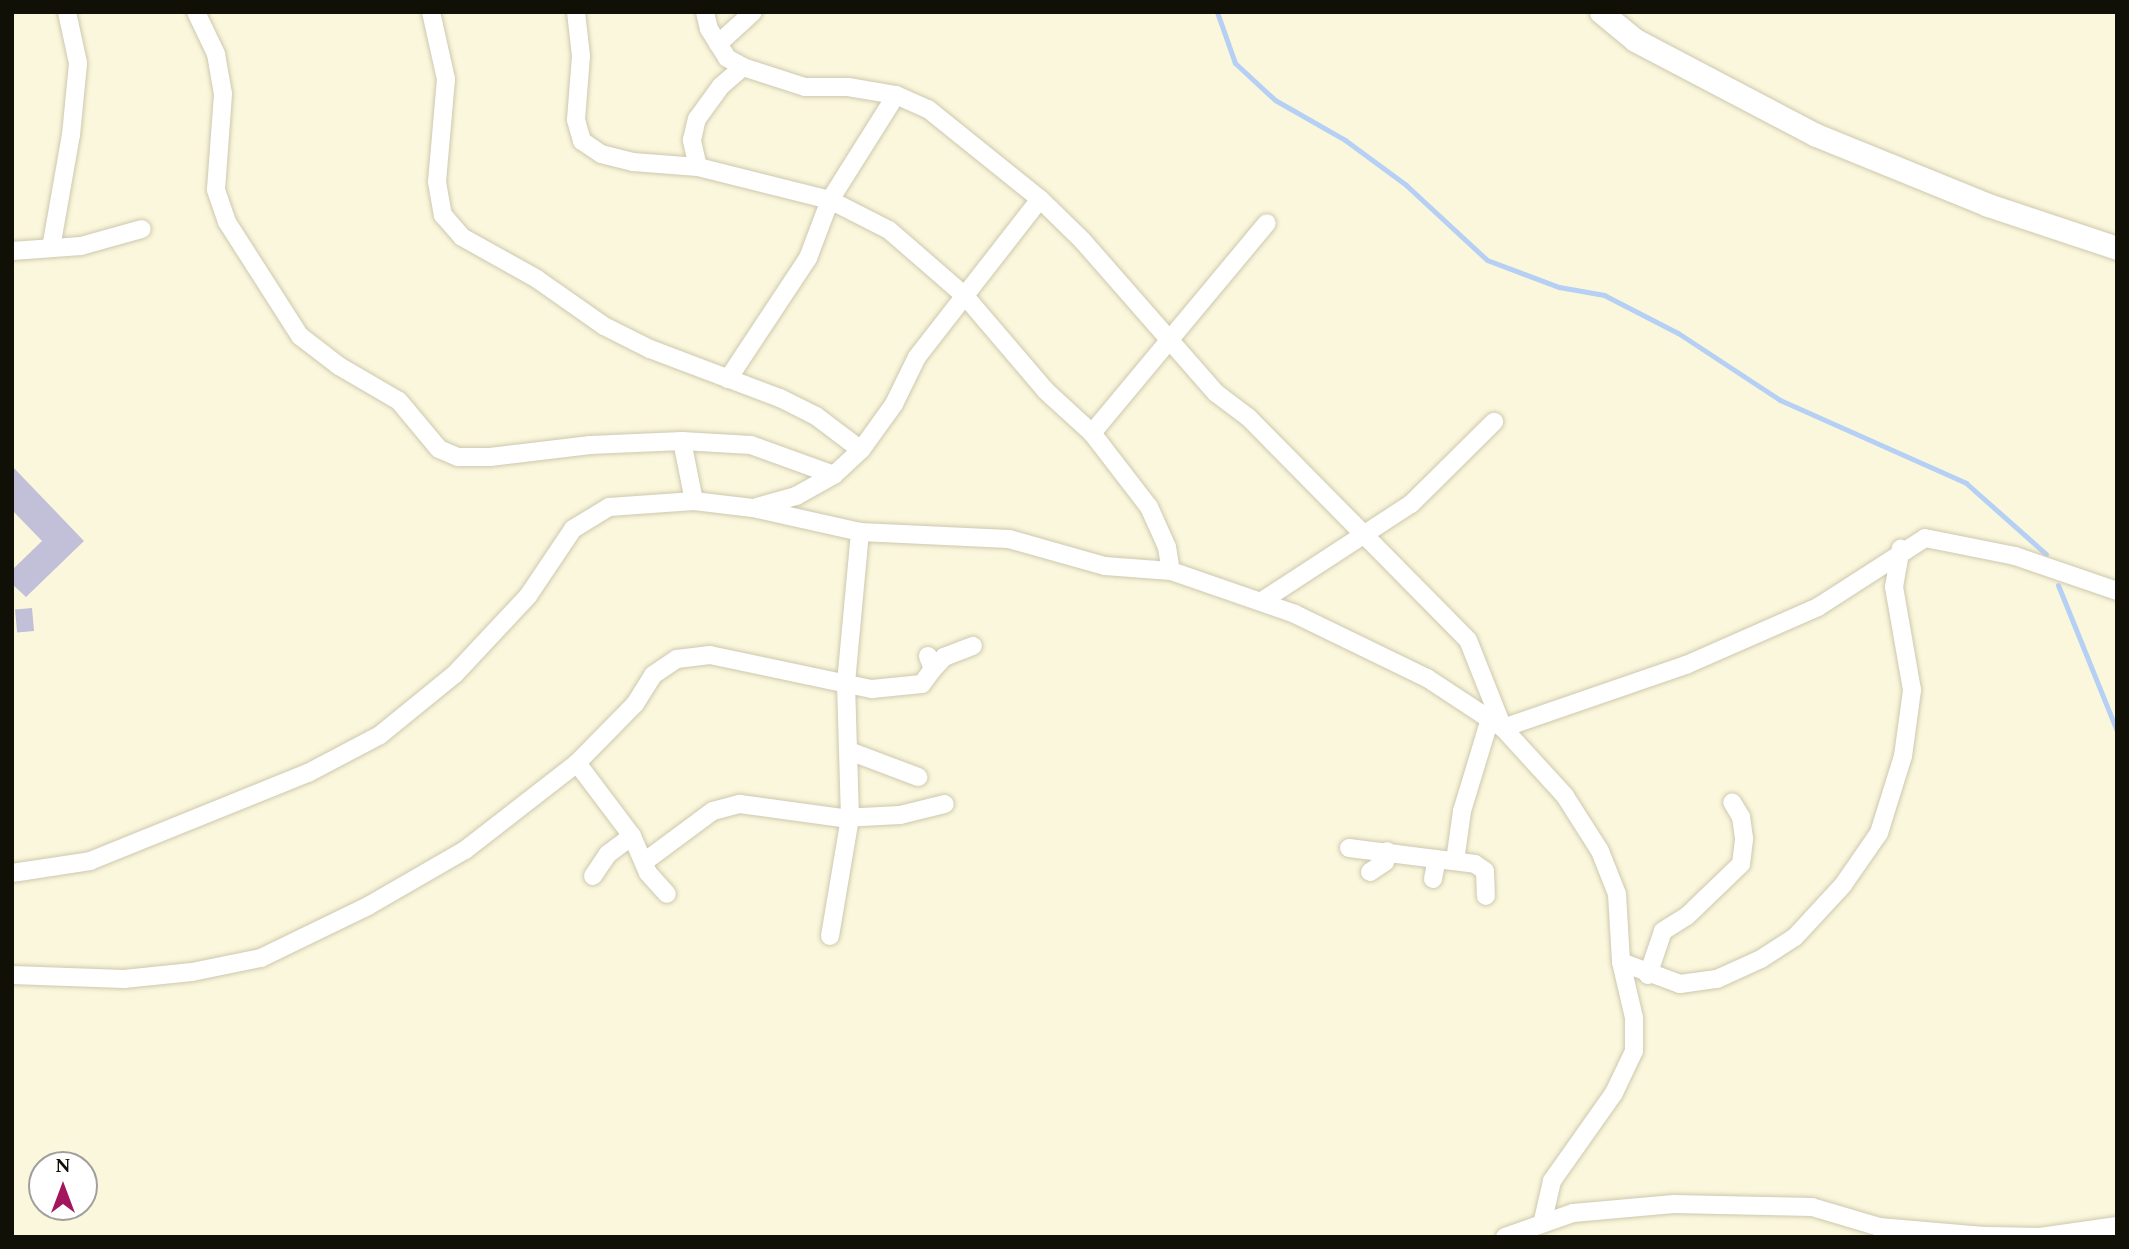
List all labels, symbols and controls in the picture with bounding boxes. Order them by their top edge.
north arrow [28,1151,98,1221]
text: N [55,1152,71,1181]

